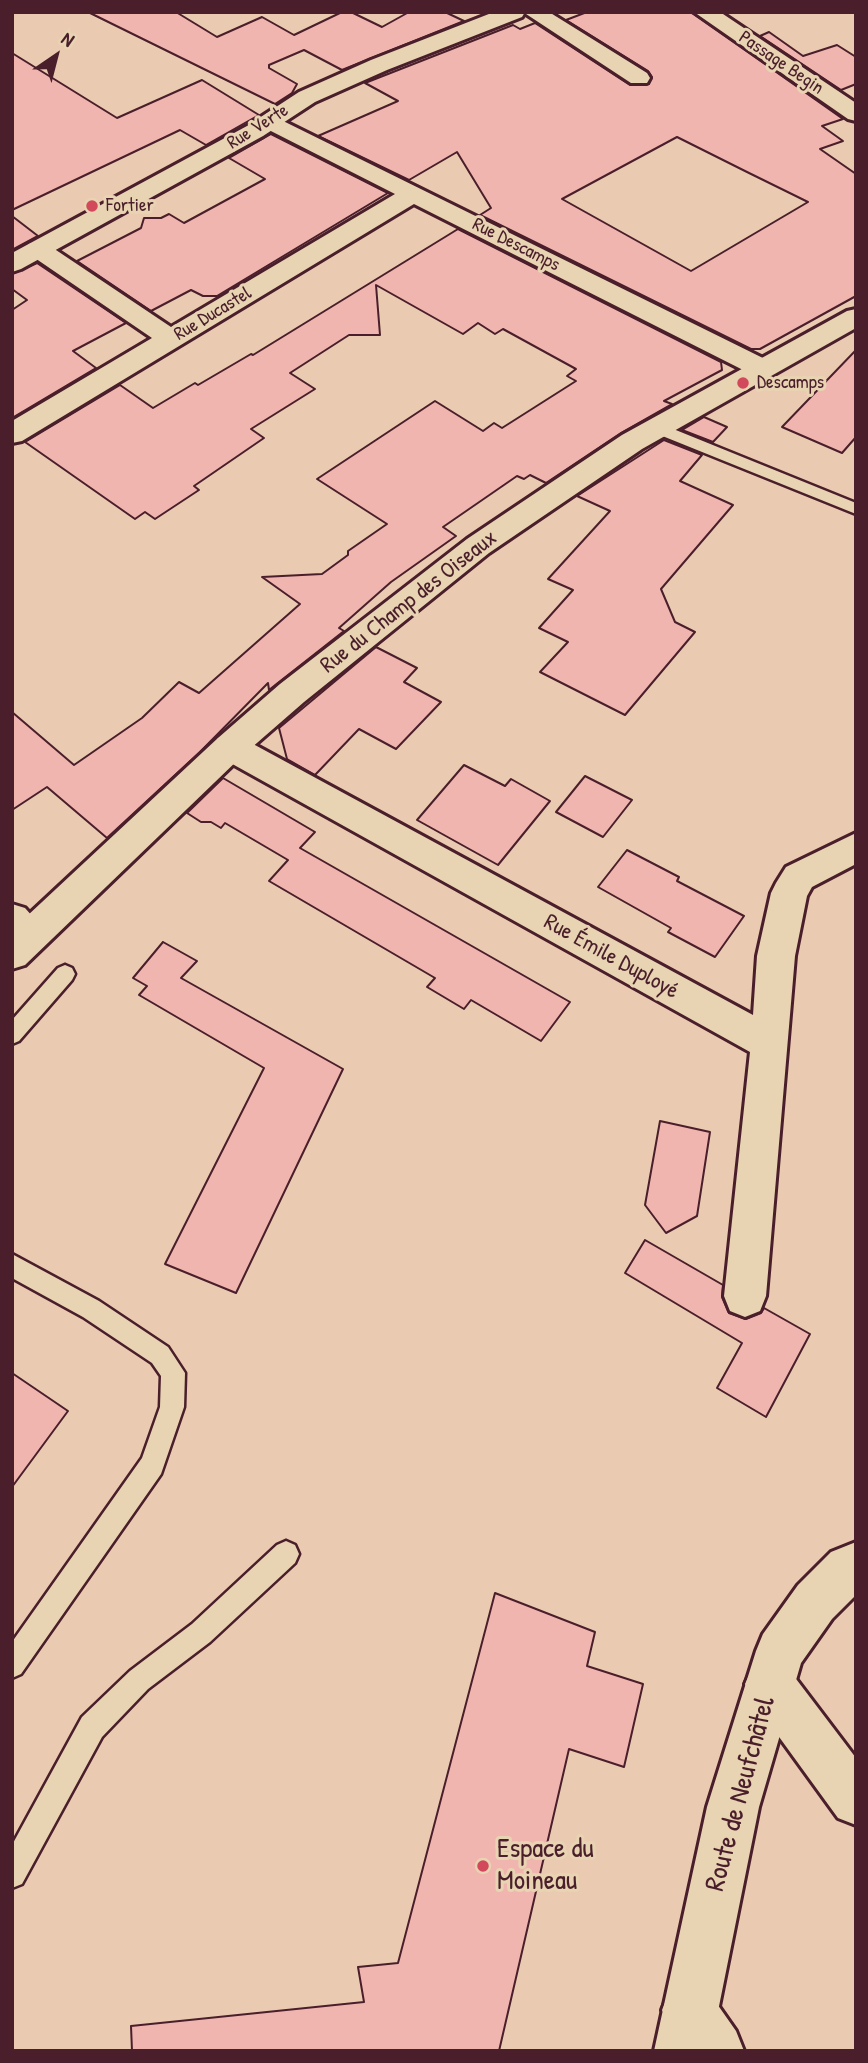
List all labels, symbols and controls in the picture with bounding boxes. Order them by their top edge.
north arrow [21,21,91,91]
text: N [56,25,80,52]
street label: Passage Begin [734,26,828,100]
street label: Rue Verte [223,99,293,155]
place label: Fortier [106,195,154,217]
marker: Fortier [84,198,100,214]
street label: Rue Descamps [468,213,564,277]
street label: Rue Ducastel [170,282,256,346]
place label: Descamps [757,372,824,394]
marker: Descamps [735,375,751,391]
street label: Rue du Champ des Oiseaux [315,525,503,679]
street label: Rue Émile Duployé [539,909,683,1005]
street label: Route de Neufchâtel [699,1693,783,1895]
place label: Espace du Moineau [497,1833,594,1899]
marker: Espace du Moineau [475,1858,491,1874]

